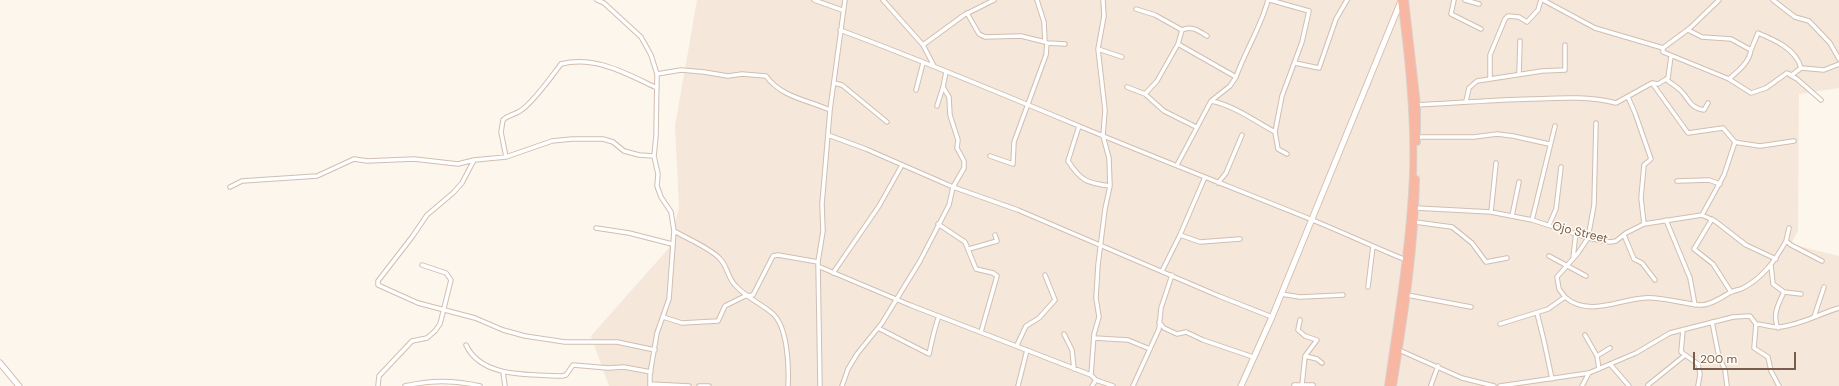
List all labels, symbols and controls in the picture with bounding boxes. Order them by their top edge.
street label: Ojo Street [1551,219,1609,247]
scale bar [1695,344,1798,370]
text: 200 m [1700,351,1737,367]

